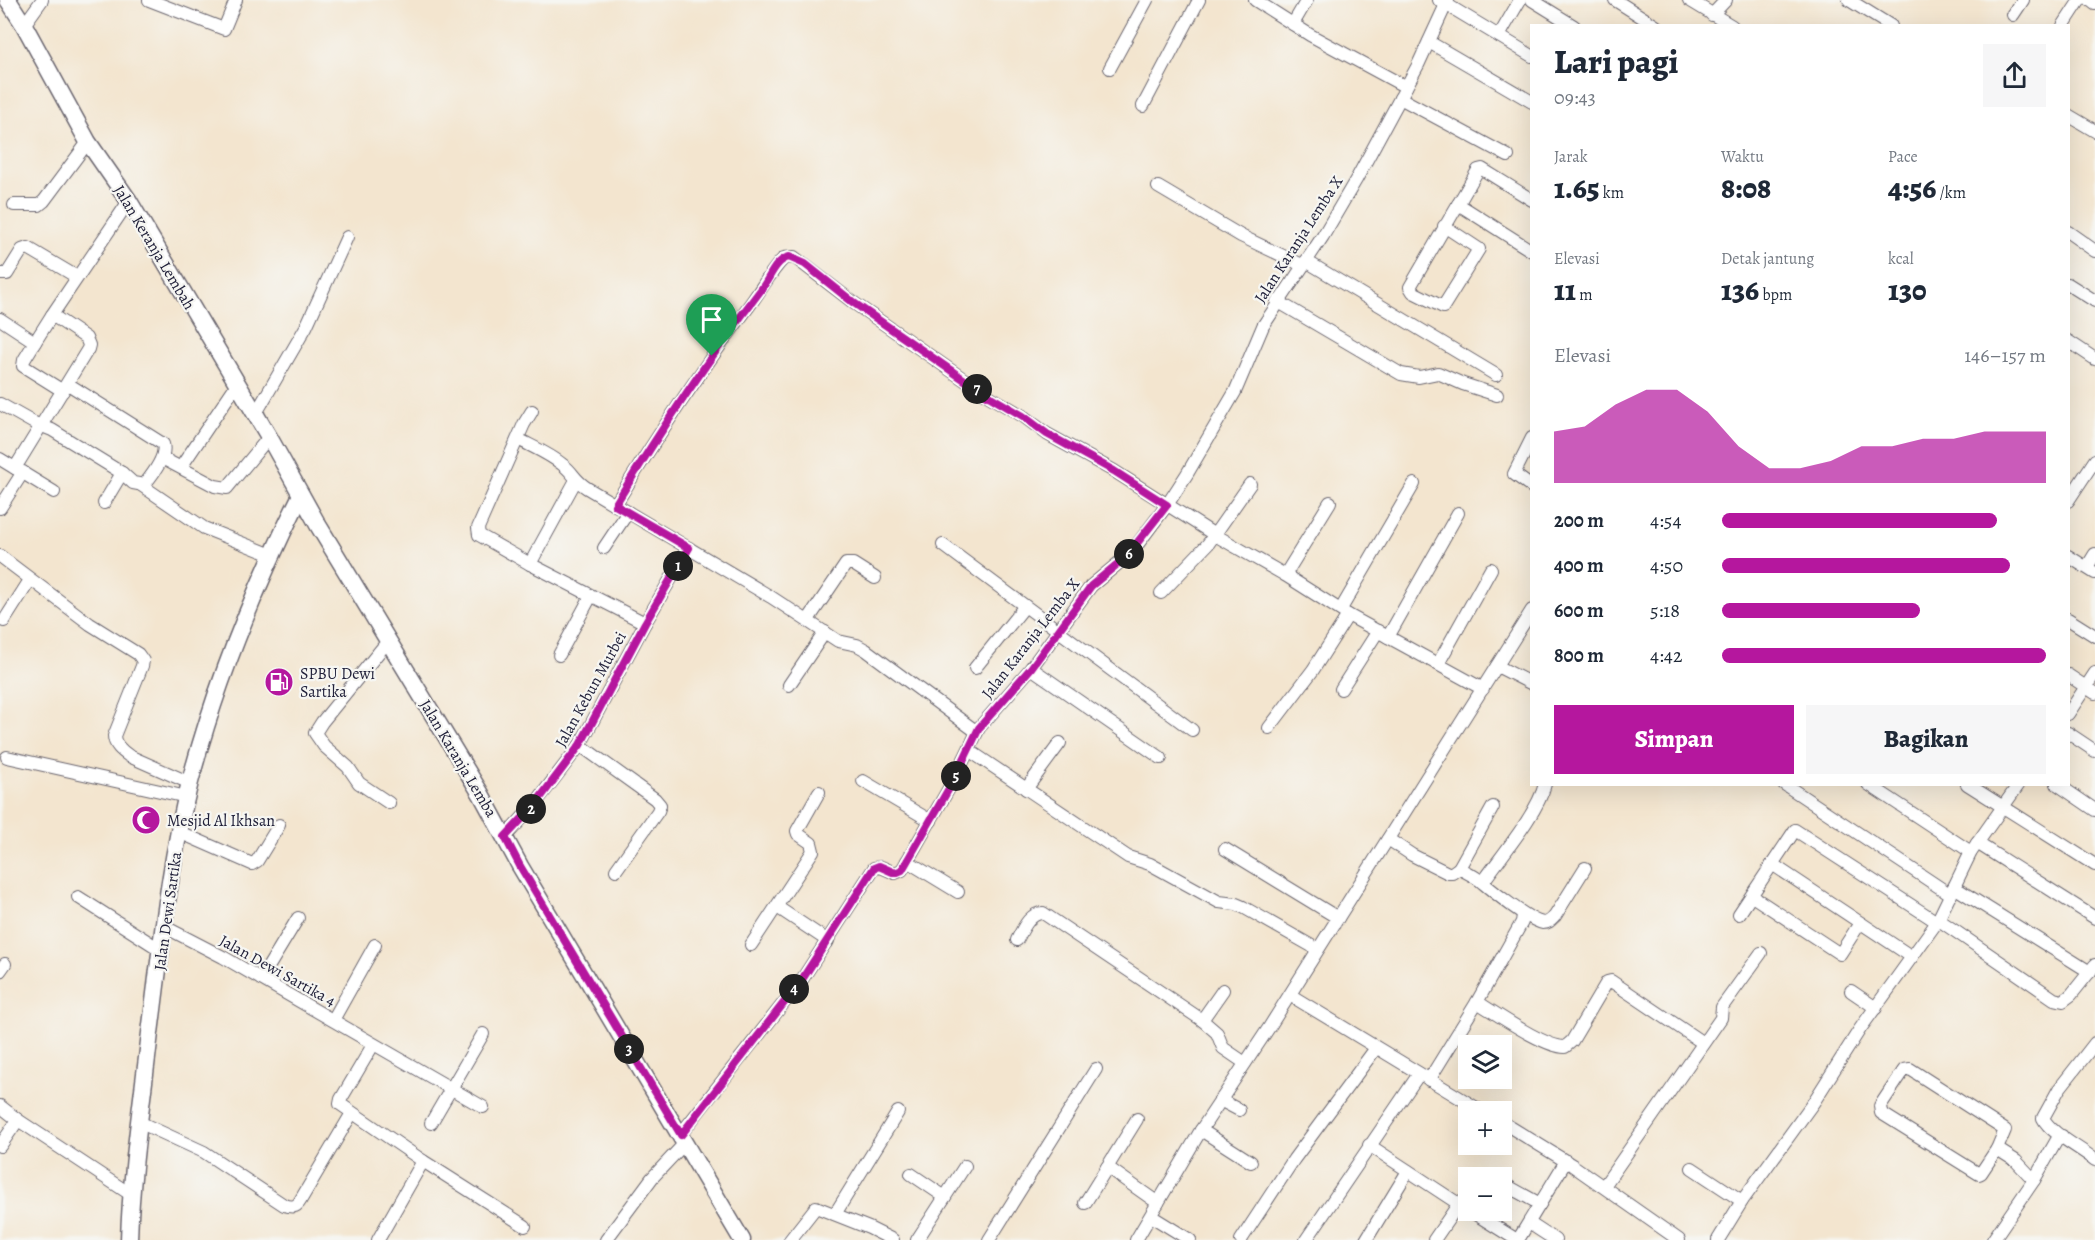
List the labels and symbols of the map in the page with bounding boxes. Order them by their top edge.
street label: Jalan Karanja Lemba X [1249,171,1349,307]
street label: Jalan Keranja Lembah [108,181,200,314]
pin [686,294,737,356]
pin: 7 [962,374,992,404]
pin: 6 [1114,539,1144,569]
pin: 1 [663,551,693,581]
street label: Jalan Karanja Lemba X [977,573,1085,704]
street label: Jalan Kebun Murbei [550,628,632,751]
place label: SPBU Dewi Sartika [300,663,375,703]
fuel station icon: SPBU Dewi Sartika [263,666,295,698]
street label: Jalan Karanja Lemba [414,695,502,822]
pin: 5 [941,761,971,791]
pin: 2 [516,794,546,824]
mosque icon: Mesjid Al Ikhsan [130,804,162,836]
place label: Mesjid Al Ikhsan [167,810,275,832]
street label: Jalan Dewi Sartika [149,850,187,972]
street label: Jalan Dewi Sartika 4 [215,930,340,1012]
pin: 4 [779,974,809,1004]
pin: 3 [614,1034,644,1064]

